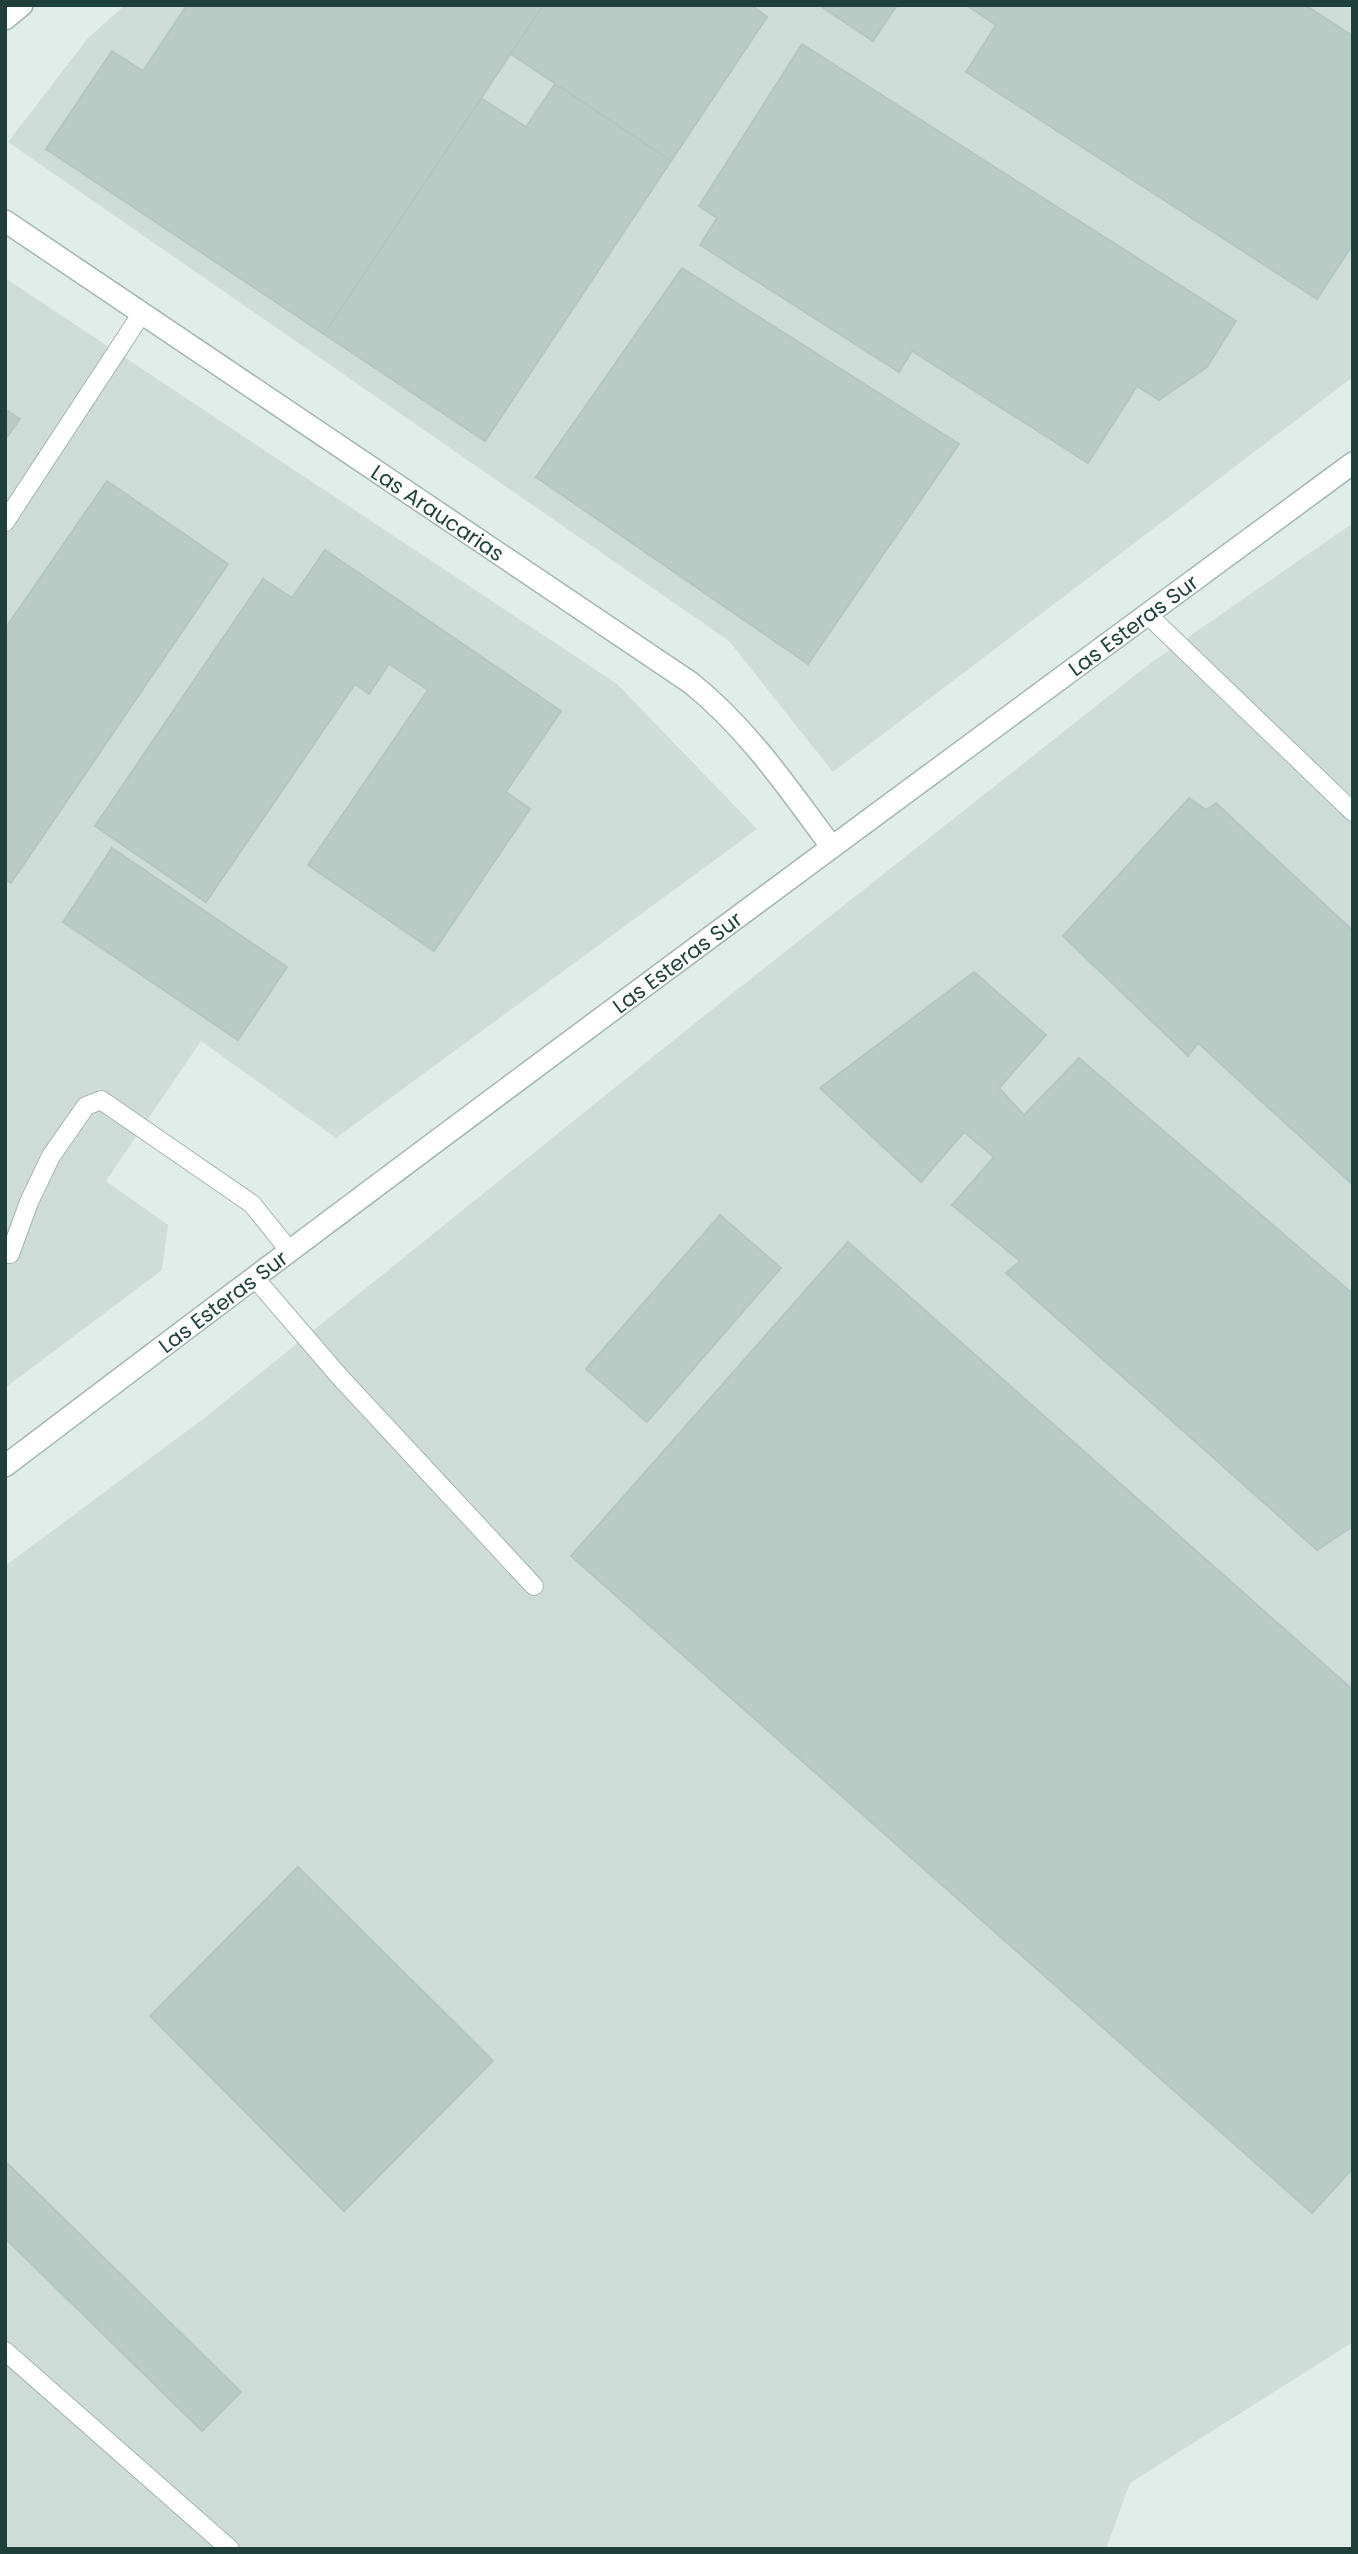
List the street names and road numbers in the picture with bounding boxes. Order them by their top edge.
street label: Las Araucarias [366,457,510,568]
street label: Las Esteras Sur [1062,567,1204,683]
street label: Las Esteras Sur [606,904,748,1020]
street label: Las Esteras Sur [152,1243,293,1359]

